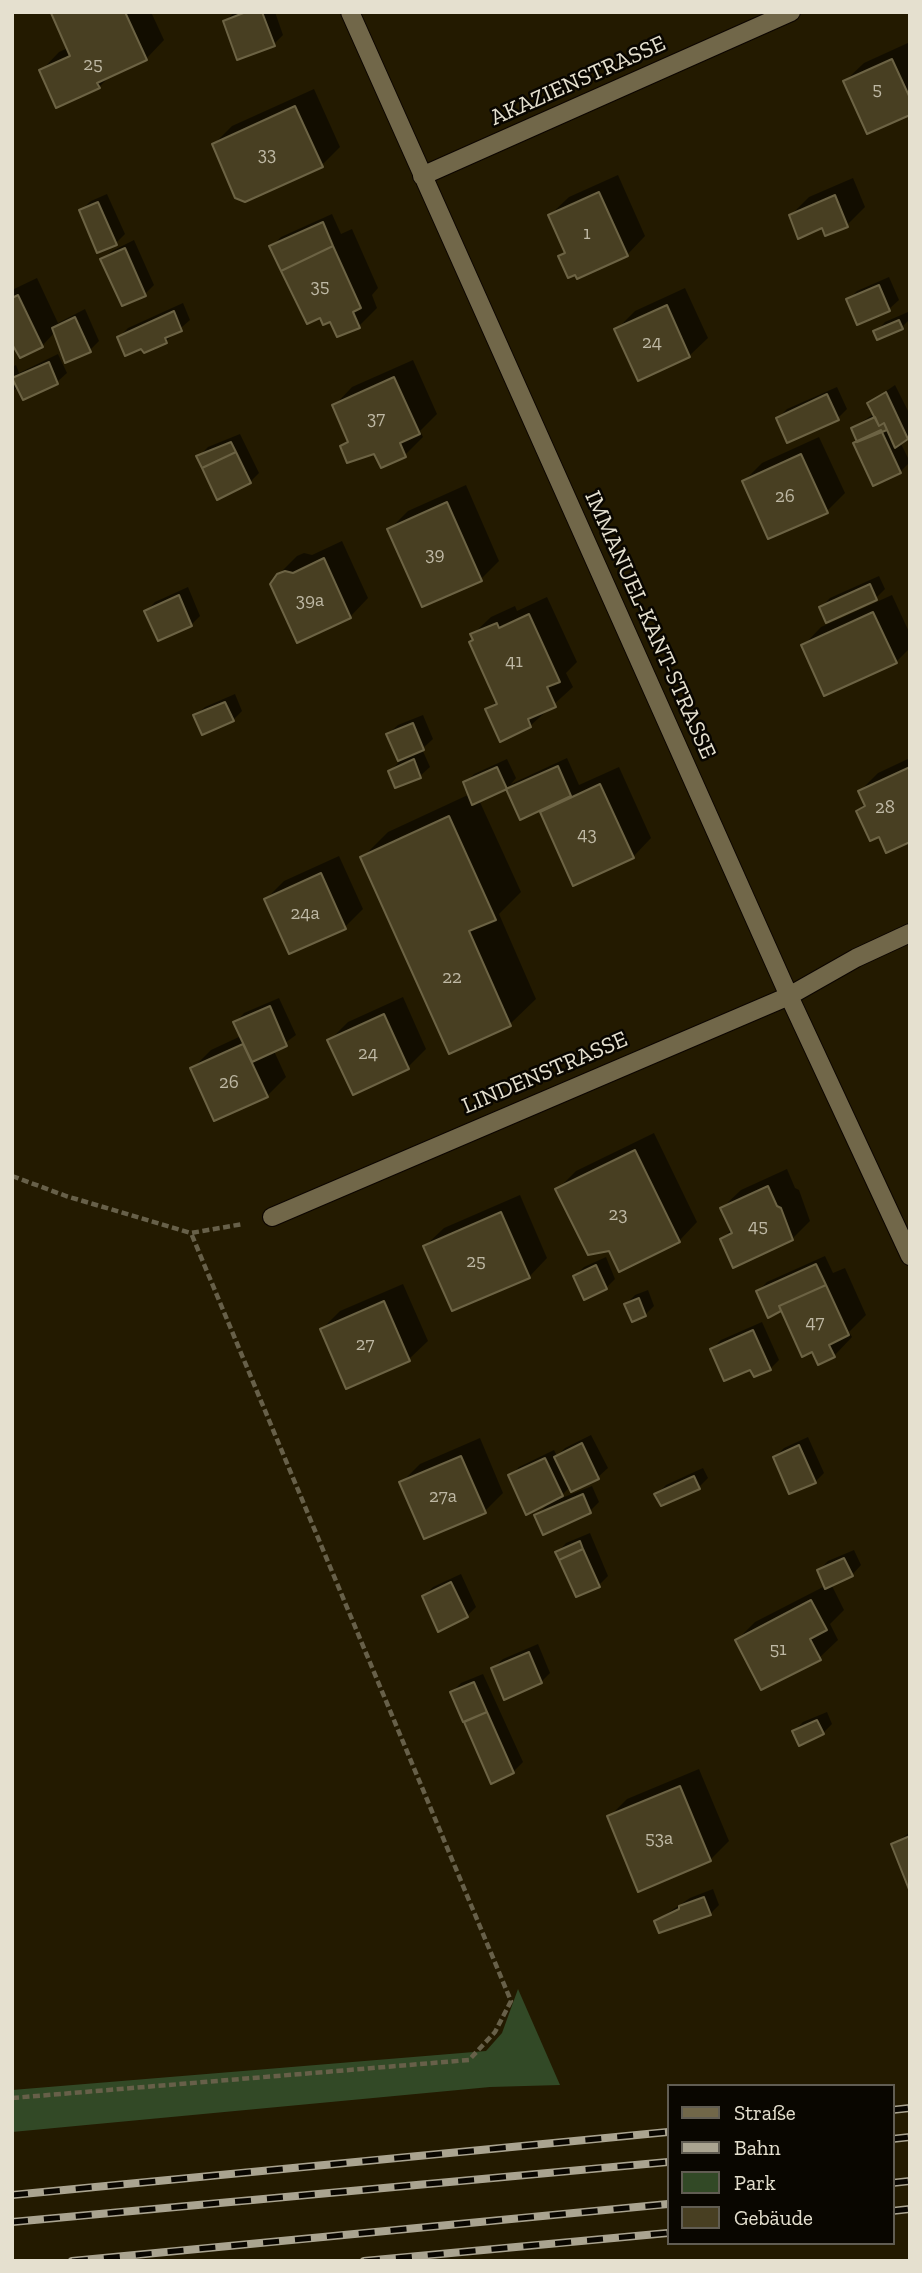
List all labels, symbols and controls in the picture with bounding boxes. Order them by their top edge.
street label: AKAZIENSTRASSE [486,30,670,132]
house number: 25 [83,54,103,76]
house number: 5 [872,79,882,101]
house number: 33 [258,144,276,166]
house number: 1 [583,223,591,245]
house number: 35 [310,276,330,298]
house number: 24 [642,332,662,354]
house number: 37 [367,408,385,430]
house number: 26 [775,486,795,508]
street label: IMMANUEL-KANT-STRASSE [578,487,722,763]
house number: 39 [425,544,445,566]
house number: 39a [296,590,324,612]
house number: 41 [505,651,523,673]
house number: 28 [875,797,895,819]
house number: 43 [577,824,597,846]
house number: 24a [290,903,320,925]
house number: 22 [442,967,462,989]
street label: LINDENSTRASSE [458,1026,632,1120]
house number: 24 [358,1043,378,1065]
house number: 26 [219,1072,239,1094]
house number: 23 [608,1204,628,1226]
house number: 45 [748,1216,768,1238]
house number: 25 [466,1251,486,1273]
house number: 47 [806,1312,824,1334]
house number: 27 [356,1334,374,1356]
house number: 27a [429,1486,457,1508]
house number: 51 [769,1639,787,1661]
house number: 53a [645,1828,673,1850]
legend [666,2084,894,2245]
text: Straße [734,2100,796,2125]
text: Bahn [734,2135,781,2160]
text: Park [734,2170,776,2195]
text: Gebäude [734,2205,813,2230]

